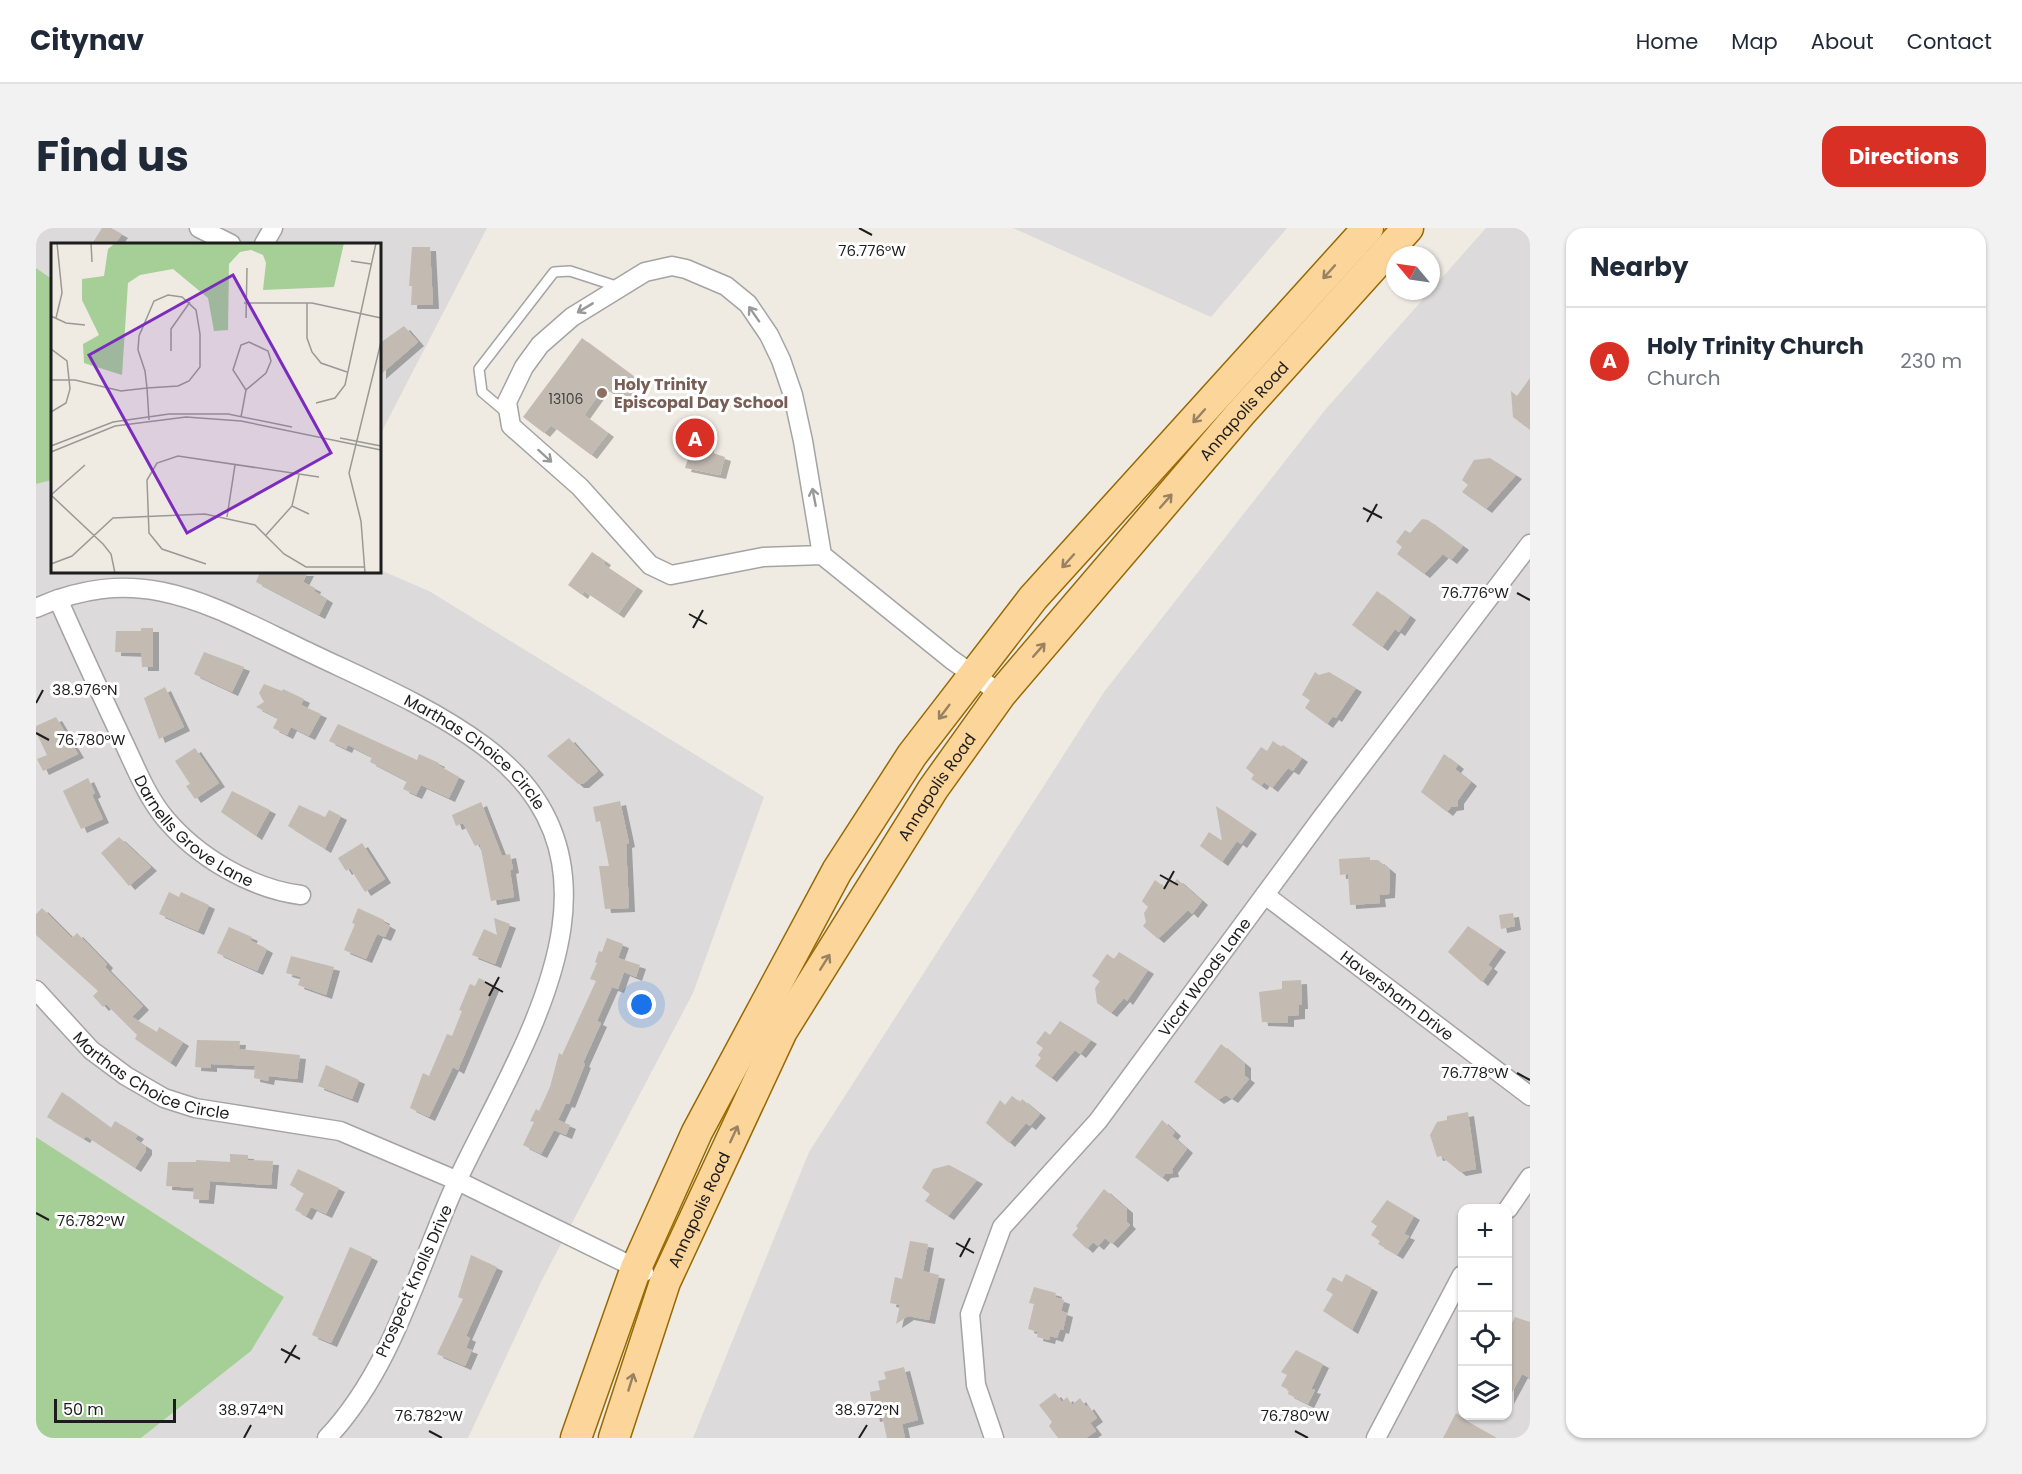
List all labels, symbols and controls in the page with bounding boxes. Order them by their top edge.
text: Citynav [30,21,144,60]
text: Home [1636,27,1698,56]
text: Map [1731,27,1778,56]
text: About [1811,27,1874,56]
text: Contact [1907,27,1992,56]
button: Directions [1822,126,1986,187]
text: Find us [36,127,189,186]
text: 76.776°W [838,240,906,261]
inset map [51,243,381,573]
north arrow [1386,246,1440,300]
text: Nearby [1590,249,1688,285]
one-way arrow [1322,264,1336,279]
one-way arrow [577,303,594,315]
one-way arrow [748,306,760,322]
text: Holy Trinity Church [1647,331,1864,362]
text: A [1602,347,1617,375]
text: 230 m [1900,347,1962,375]
street label: Annapolis Road [1194,356,1294,466]
text: Church [1647,364,1720,392]
place label: Holy Trinity Episcopal Day School [614,373,788,414]
marker: Holy Trinity Episcopal Day School [595,386,609,400]
house number: 13106 [549,389,584,409]
one-way arrow [1192,409,1206,424]
pin: A [676,416,714,460]
one-way arrow [538,449,553,463]
one-way arrow [808,488,819,508]
one-way arrow [1159,494,1173,509]
one-way arrow [1060,553,1075,568]
text: 76.776°W [1441,582,1509,603]
one-way arrow [1032,643,1046,658]
text: 38.976°N [52,679,118,700]
street label: Marthas Choice Circle [400,688,551,814]
one-way arrow [938,703,951,719]
street label: Annapolis Road [892,728,981,845]
text: 76.780°W [57,729,126,750]
street label: Darnells Grove Lane [129,771,257,892]
street label: Vicar Woods Lane [1153,912,1256,1041]
street label: Haversham Drive [1336,945,1459,1046]
one-way arrow [819,954,831,971]
your location [627,990,656,1019]
street label: Marthas Choice Circle [68,1026,231,1125]
text: 76.778°W [1441,1062,1509,1083]
one-way arrow [728,1125,740,1143]
street label: Annapolis Road [662,1148,736,1271]
street label: Prospect Knolls Drive [370,1201,458,1361]
map controls [1458,1204,1512,1420]
button: + [1458,1204,1512,1258]
text: 76.782°W [57,1210,125,1231]
button: − [1458,1258,1512,1312]
button: locate [1458,1312,1512,1366]
button: layers [1458,1366,1512,1420]
one-way arrow [626,1373,637,1392]
scale bar [54,1396,176,1424]
text: 50 m [63,1398,104,1421]
text: 38.974°N [218,1399,284,1420]
text: 38.972°N [835,1399,899,1420]
text: 76.782°W [395,1405,463,1426]
text: 76.780°W [1261,1405,1330,1426]

